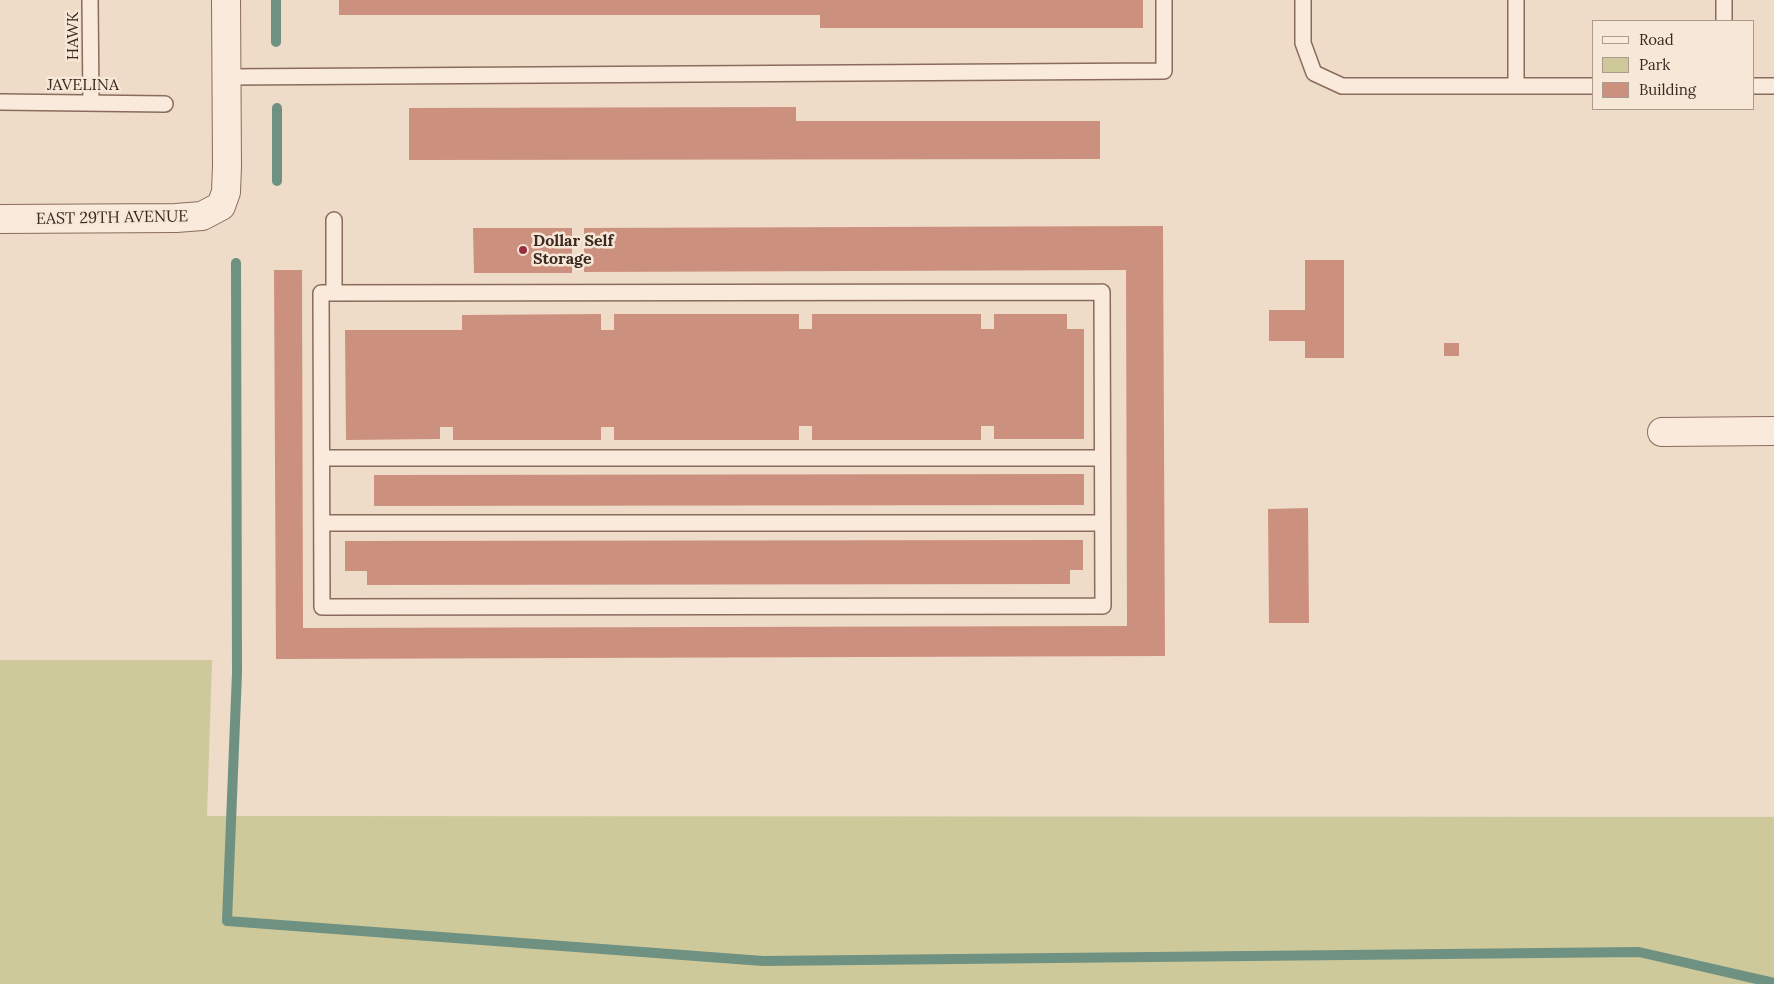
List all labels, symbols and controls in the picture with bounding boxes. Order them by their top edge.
street label: HAWK [63,12,83,60]
legend [1592,20,1754,110]
text: Road [1639,30,1674,49]
text: Park [1639,55,1670,74]
street label: JAVELINA [47,75,119,95]
text: Building [1639,80,1696,99]
street label: EAST 29TH AVENUE [36,207,188,229]
place label: Dollar Self Storage [533,231,613,269]
marker: Dollar Self Storage [517,244,529,256]

